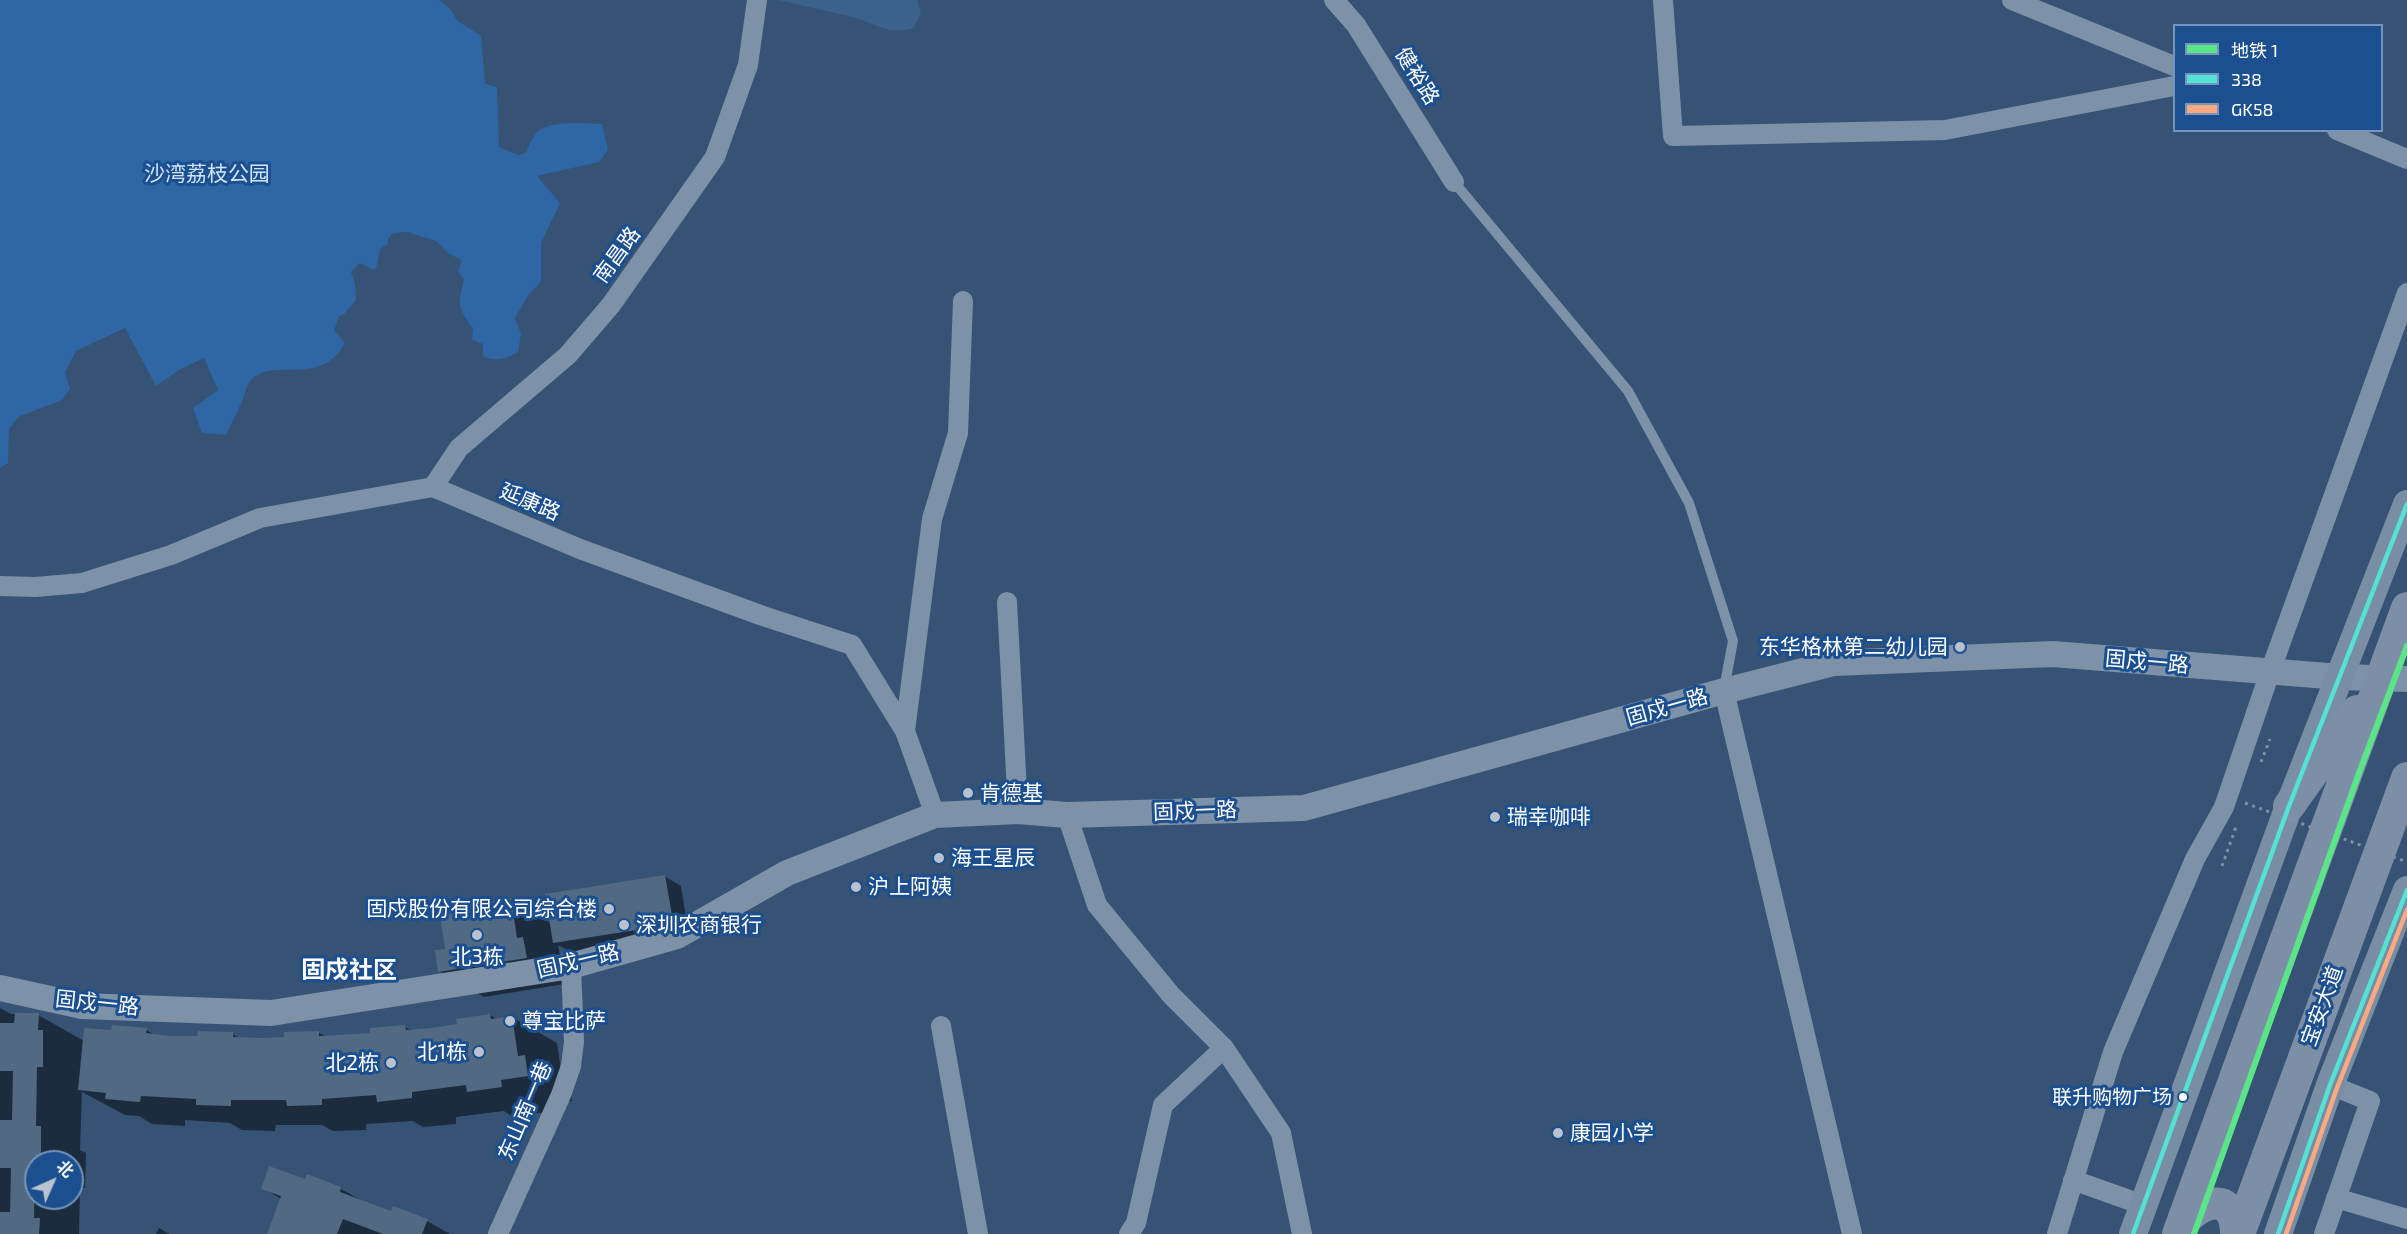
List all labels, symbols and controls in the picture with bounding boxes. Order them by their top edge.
legend [2173,24,2383,132]
text: 地铁 1 [2231,39,2278,61]
street label: 健裕路 [1390,43,1444,109]
text: 338 [2231,68,2262,90]
text: GK58 [2231,98,2274,120]
park label: 沙湾荔枝公园 [144,161,270,187]
street label: 南昌路 [588,222,646,288]
street label: 延康路 [496,478,564,526]
place label: 东华格林第二幼儿园 [1759,634,1948,660]
marker: 东华格林第二幼儿园 [1953,640,1967,654]
street label: 固戍一路 [2104,646,2190,678]
street label: 固戍一路 [1623,683,1711,731]
place label: 肯德基 [980,780,1043,806]
marker: 肯德基 [961,786,975,800]
street label: 固戍一路 [1153,797,1237,825]
place label: 瑞幸咖啡 [1507,804,1591,830]
marker: 瑞幸咖啡 [1488,810,1502,824]
place label: 海王星辰 [951,845,1035,871]
marker: 海王星辰 [932,851,946,865]
place label: 沪上阿姨 [868,874,952,900]
marker: 沪上阿姨 [849,880,863,894]
place label: 固戍股份有限公司综合楼 [366,896,597,922]
marker: 固戍股份有限公司综合楼 [602,902,616,916]
place label: 深圳农商银行 [636,912,762,938]
marker: 深圳农商银行 [617,918,631,932]
marker: 北3栋 [470,928,484,942]
street label: 固戍一路 [534,939,622,983]
place label: 北3栋 [450,944,504,970]
district label: 固戍社区 [301,956,397,984]
street label: 宝安大道 [2296,962,2348,1050]
street label: 固戍一路 [54,986,140,1020]
place label: 尊宝比萨 [522,1008,606,1034]
marker: 尊宝比萨 [503,1014,517,1028]
place label: 北1栋 [417,1039,467,1065]
marker: 北1栋 [472,1045,486,1059]
place label: 北2栋 [325,1050,379,1076]
marker: 北2栋 [384,1056,398,1070]
street label: 东山南一巷 [493,1058,557,1164]
place label: 联升购物广场 [2052,1085,2172,1109]
marker: 联升购物广场 [2177,1091,2189,1103]
place label: 康园小学 [1570,1120,1654,1146]
marker: 康园小学 [1551,1126,1565,1140]
north arrow [24,1150,84,1210]
text: 北 [53,1156,78,1181]

